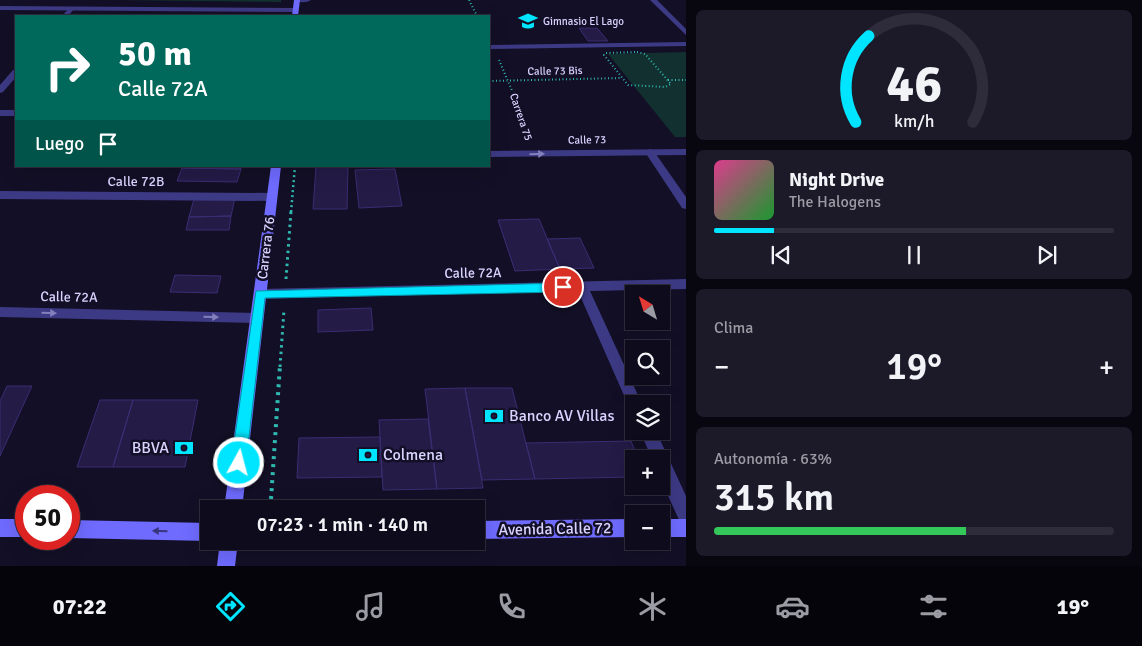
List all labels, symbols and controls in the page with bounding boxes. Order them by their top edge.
school or university icon: Gimnasio El Lago [517,10,539,32]
place label: Gimnasio El Lago [543,15,624,28]
text: 50 m [118,32,192,75]
icon: right [35,35,100,100]
text: 46 [886,52,942,116]
street label: Calle 73 Bis [527,64,583,78]
text: Calle 72A [118,75,208,102]
street label: Carrera 75 [507,92,535,143]
text: km/h [894,110,934,132]
icon: arrive [94,130,122,158]
text: Luego [35,132,84,156]
street label: Calle 73 [568,133,606,147]
one-way arrow [530,149,546,157]
text: Night Drive [789,168,884,192]
street label: Calle 72B [107,173,165,190]
text: The Halogens [789,192,881,212]
street label: Carrera 76 [254,216,278,280]
icon: previous [767,241,795,269]
icon: pause [900,241,928,269]
icon: next [1033,241,1061,269]
street label: Calle 72A [444,264,502,282]
pin [542,266,584,308]
icon: arrive [549,273,577,301]
north arrow [625,285,670,330]
map controls [625,285,670,550]
street label: Calle 72A [40,288,98,306]
one-way arrow [41,309,57,317]
one-way arrow [203,313,219,321]
text: Clima [714,318,753,338]
button: search [625,340,670,385]
text: 19° [886,343,942,390]
text: − [714,350,729,384]
text: + [1099,350,1114,384]
button: layers [625,395,670,440]
bank icon: Banco AV Villas [483,405,505,427]
place label: Banco AV Villas [509,406,614,426]
position arrow [212,436,264,488]
bank icon: BBVA [173,437,195,459]
place label: BBVA [132,438,169,458]
bank icon: Colmena [357,444,379,466]
place label: Colmena [383,445,443,465]
text: Autonomía · 63% [714,449,832,469]
button: + [625,450,670,495]
text: 315 km [714,474,834,521]
speed limit sign: 50 [15,485,80,550]
button: − [625,505,670,550]
text: 07:23 · 1 min · 140 m [257,513,428,537]
street label: Avenida Calle 72 [498,518,612,540]
one-way arrow [152,527,168,535]
icon: directions [213,589,248,624]
icon: music [353,589,388,624]
icon: phone [494,589,529,624]
icon: climate [635,589,670,624]
icon: car [775,589,810,624]
icon: filters [916,589,951,624]
text: 07:22 [53,593,107,620]
text: 19° [1057,593,1089,620]

